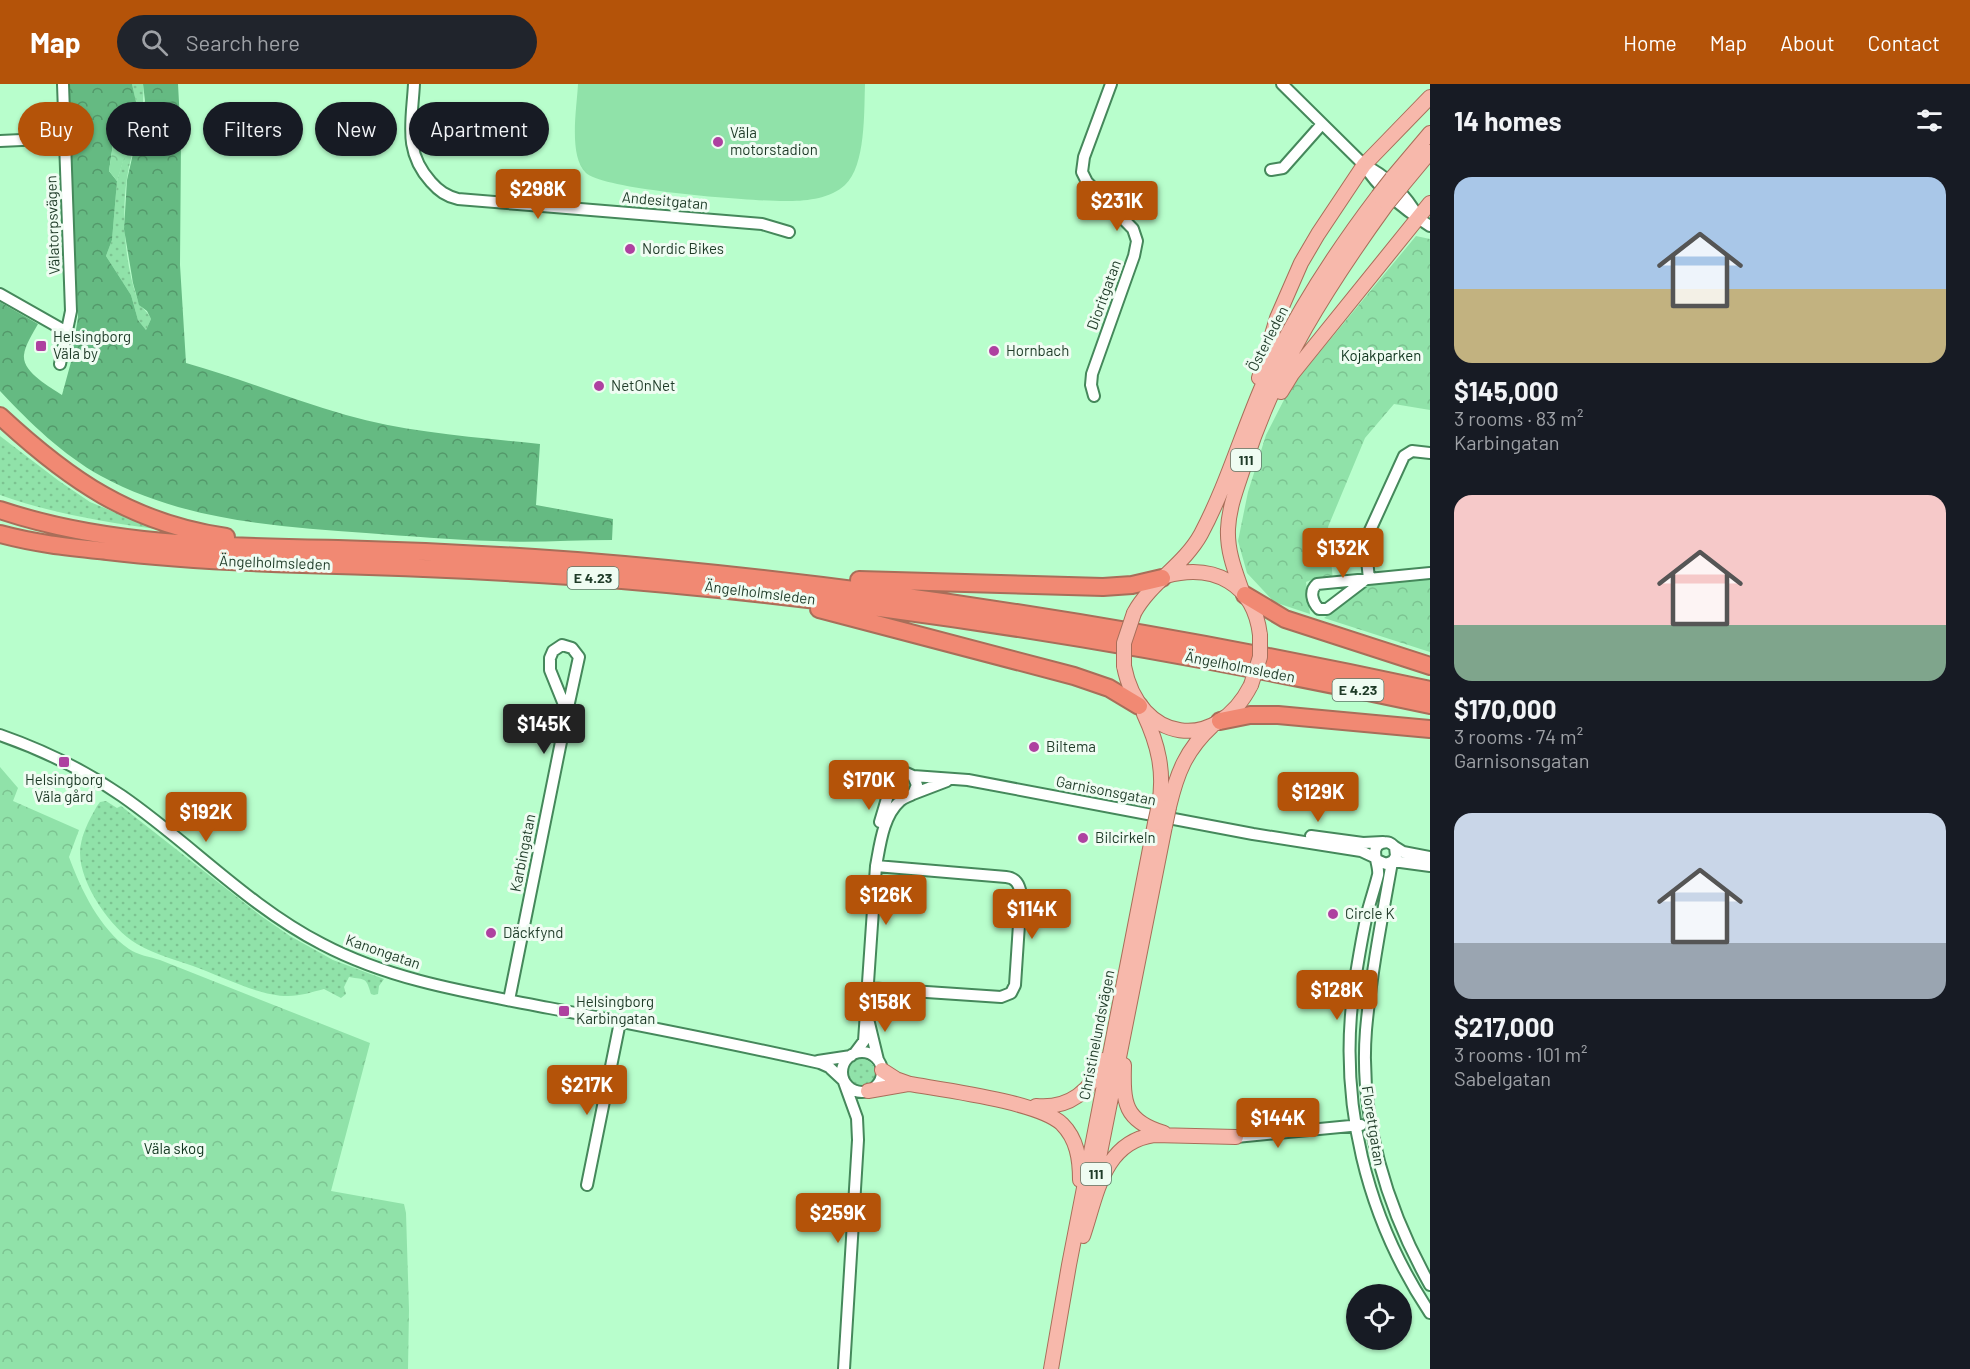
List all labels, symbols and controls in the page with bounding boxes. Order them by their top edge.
search box [117,15,537,69]
text: Map [30,25,81,59]
icon: search [138,26,171,59]
text: Search here [186,29,300,55]
text: Home [1623,30,1677,55]
text: Map [1710,30,1747,55]
text: About [1780,30,1835,55]
text: Contact [1868,30,1940,55]
chip: Buy [18,102,94,156]
chip: Rent [106,102,191,156]
chip: Filters [203,102,303,156]
chip: New [315,102,397,156]
chip: Apartment [409,102,549,156]
icon: filters [1913,104,1946,137]
text: 14 homes [1454,105,1561,136]
place label: Väla motorstadion [730,123,818,158]
marker: Väla motorstadion [711,135,725,149]
pin: $298K [496,169,580,220]
street label: Välatorpsvägen [41,175,63,275]
text: $298K [510,176,566,200]
pin: $231K [1075,181,1159,232]
street label: Andesitgatan [621,187,709,213]
text: $231K [1091,188,1143,212]
icon: home [1646,216,1754,324]
place label: Nordic Bikes [642,239,724,257]
marker: Nordic Bikes [623,242,637,256]
street label: Dioritgatan [1082,257,1124,332]
street label: Österleden [1243,303,1291,374]
place label: Helsingborg Väla by [53,327,131,362]
marker: Helsingborg Väla by [34,339,48,353]
place label: Hornbach [1006,341,1069,359]
marker: Hornbach [987,344,1001,358]
park label: Kojakparken [1341,346,1421,364]
text: $145,000 [1454,375,1559,406]
place label: NetOnNet [611,376,675,394]
marker: NetOnNet [592,379,606,393]
text: 3 rooms · 83 m² [1454,406,1583,430]
text: Karbingatan [1454,430,1560,454]
road number: 111 [1231,449,1261,471]
pin: $132K [1301,528,1385,579]
icon: home [1646,534,1754,642]
text: $132K [1316,535,1370,559]
street label: Ängelholmsleden [219,551,331,573]
road number: E 4.23 [568,567,618,589]
street label: Ängelholmsleden [704,576,817,608]
street label: Ängelholmsleden [1184,647,1297,686]
road number: E 4.23 [1332,679,1384,701]
text: $170,000 [1454,693,1556,724]
pin: $145K [502,704,586,755]
text: $145K [517,711,571,735]
text: 3 rooms · 74 m² [1454,724,1583,748]
place label: Biltema [1046,737,1096,755]
marker: Biltema [1027,740,1041,754]
text: Garnisonsgatan [1454,748,1590,772]
marker: Helsingborg Väla gård [57,755,71,769]
pin: $170K [827,760,911,811]
text: $170K [843,767,895,791]
place label: Helsingborg Väla gård [25,770,103,805]
street label: Garnisonsgatan [1055,771,1158,809]
pin: $129K [1276,772,1360,823]
text: $129K [1292,779,1344,803]
pin: $192K [164,792,248,843]
text: $192K [180,799,232,823]
street label: Karbingatan [506,812,538,893]
place label: Bilcirkeln [1095,828,1156,846]
marker: Bilcirkeln [1076,831,1090,845]
icon: home [1646,852,1754,960]
pin: $126K [844,875,928,926]
text: $126K [860,882,912,906]
pin: $114K [990,889,1074,940]
text: $114K [1007,896,1057,920]
place label: Circle K [1345,904,1395,922]
marker: Circle K [1326,907,1340,921]
place label: Däckfynd [503,923,563,941]
marker: Däckfynd [484,926,498,940]
street label: Kanongatan [344,930,423,972]
street label: Christinelundsvägen [1075,968,1117,1101]
pin: $128K [1295,970,1379,1021]
text: $128K [1310,977,1364,1001]
pin: $158K [843,982,927,1033]
text: $158K [859,989,911,1013]
place label: Helsingborg Karbingatan [576,992,655,1027]
marker: Helsingborg Karbingatan [557,1004,571,1018]
text: $217,000 [1454,1011,1554,1042]
text: 3 rooms · 101 m² [1454,1042,1587,1066]
pin: $217K [545,1065,629,1116]
text: Sabelgatan [1454,1066,1551,1090]
text: $217K [561,1072,613,1096]
street label: Florettgatan [1359,1084,1389,1167]
pin: $144K [1236,1098,1320,1149]
text: $144K [1250,1105,1306,1129]
park label: Väla skog [144,1139,204,1157]
road number: 111 [1081,1163,1111,1185]
pin: $259K [796,1193,880,1244]
text: $259K [810,1200,866,1224]
map controls [1346,1284,1412,1350]
button: locate [1346,1284,1412,1350]

